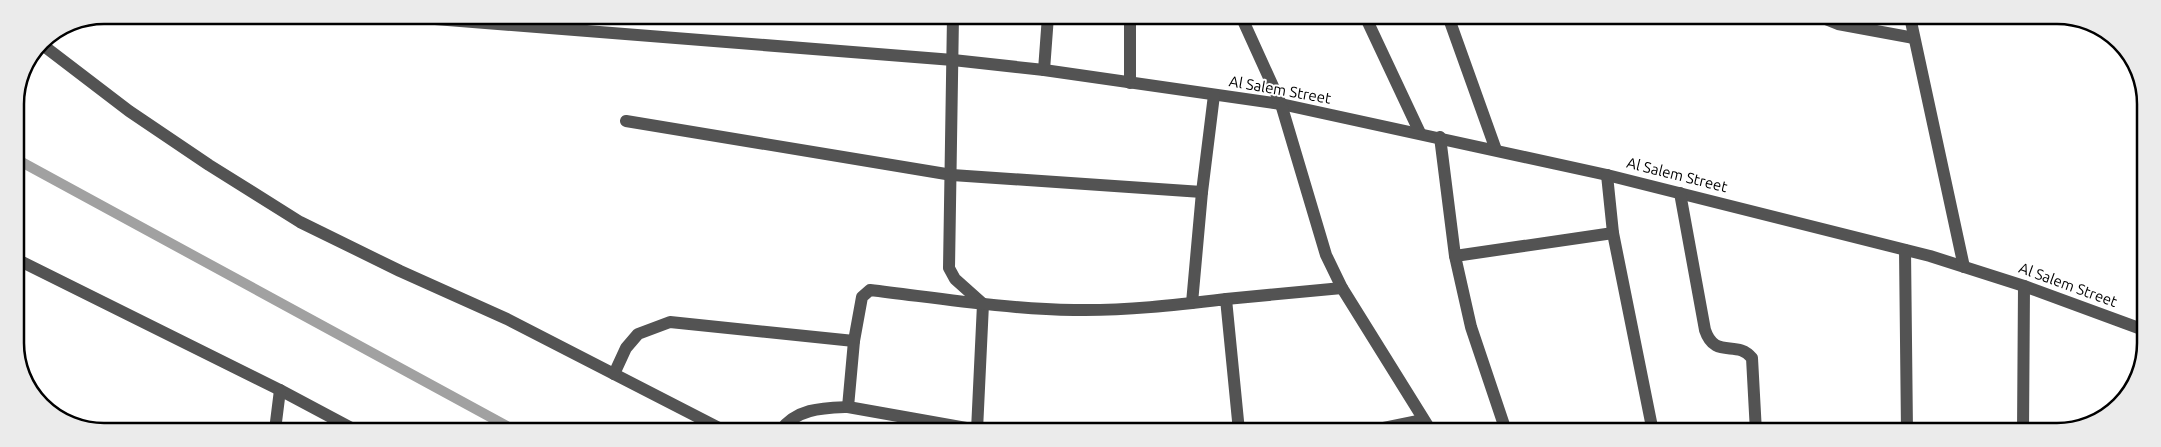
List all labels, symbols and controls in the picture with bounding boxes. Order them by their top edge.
street label: Al Salem Street [1228,72,1332,107]
street label: Al Salem Street [1625,154,1729,195]
street label: Al Salem Street [2017,259,2120,310]

